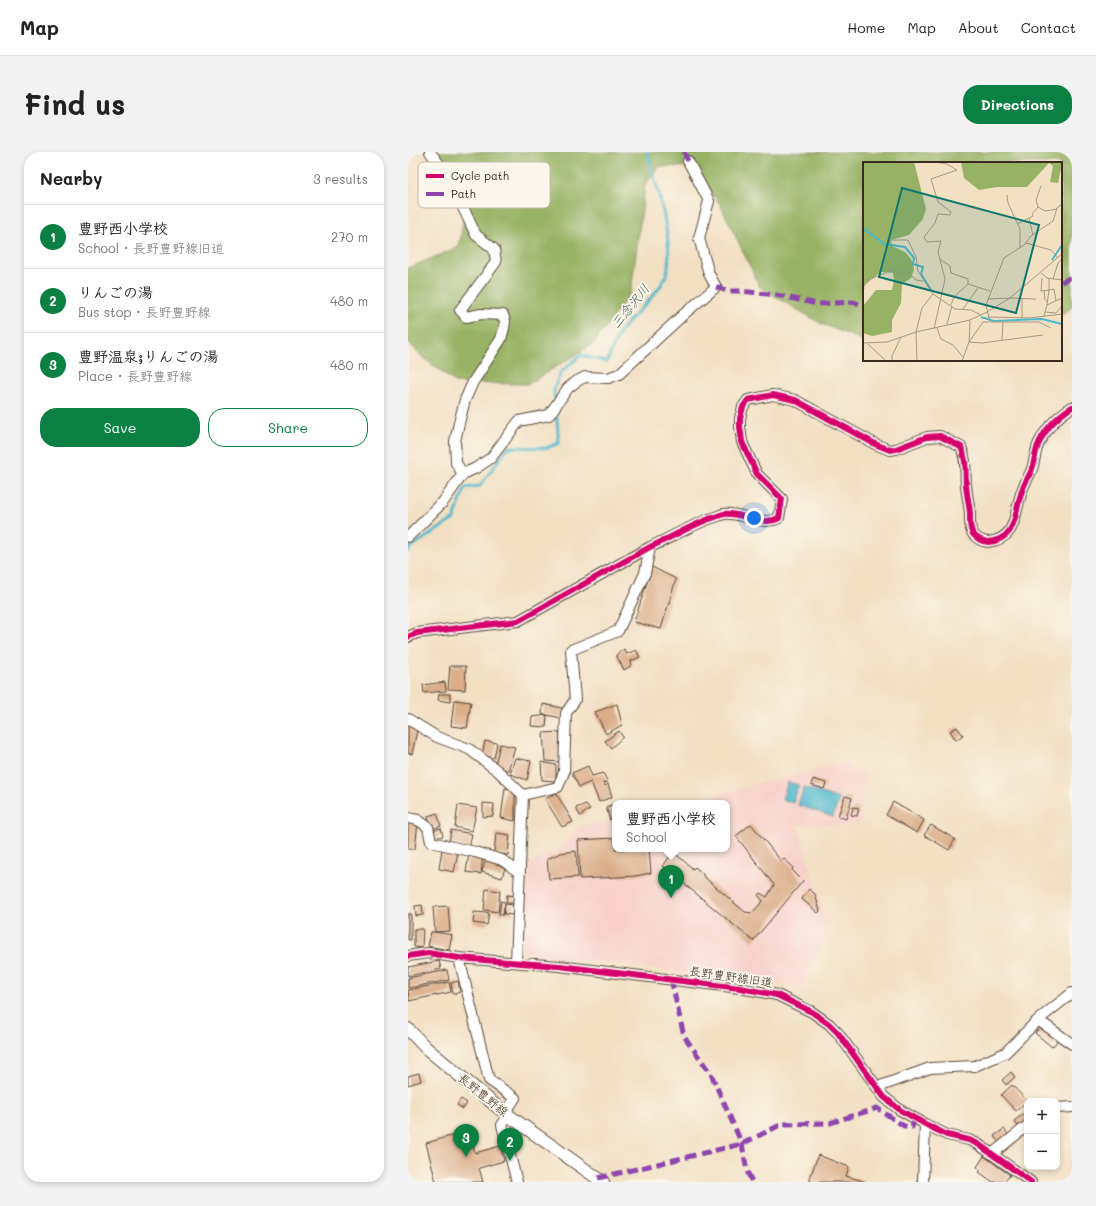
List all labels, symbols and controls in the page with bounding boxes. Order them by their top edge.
text: Map [20,15,59,40]
text: Home [847,18,885,37]
text: Map [907,18,936,37]
text: About [958,18,999,37]
text: Contact [1021,18,1076,37]
button: Directions [963,85,1072,124]
text: Find us [24,86,125,122]
legend [418,162,550,208]
inset map [863,162,1062,361]
text: Nearby [40,167,102,189]
text: Cycle path [451,168,509,183]
text: 3 results [313,170,368,187]
text: Path [451,186,476,201]
text: 豊野西小学校 [78,218,168,238]
text: 1 [50,228,56,245]
text: 270 m [331,228,368,245]
text: School · 長野豊野線旧道 [78,239,224,256]
water label: 三念沢川 [607,280,653,331]
text: りんごの湯 [78,282,153,302]
text: 2 [49,292,57,309]
text: 480 m [330,292,368,309]
text: Bus stop · 長野豊野線 [78,303,210,320]
text: 豊野温泉;りんごの湯 [78,346,218,366]
text: 3 [49,356,57,373]
text: 480 m [330,356,368,373]
text: Place · 長野豊野線 [78,367,192,384]
button: Save [40,408,200,447]
button: Share [208,408,368,447]
your location [744,508,764,528]
popup [612,800,730,852]
text: 豊野西小学校 [626,808,716,828]
text: School [626,828,667,845]
pin: 1 [658,865,684,898]
street label: 長野豊野線旧道 [688,962,774,990]
street label: 長野豊野線 [455,1069,512,1119]
map controls [1024,1098,1060,1170]
button: + [1024,1098,1060,1134]
pin: 3 [453,1124,479,1157]
pin: 2 [497,1128,523,1161]
button: − [1024,1134,1060,1170]

